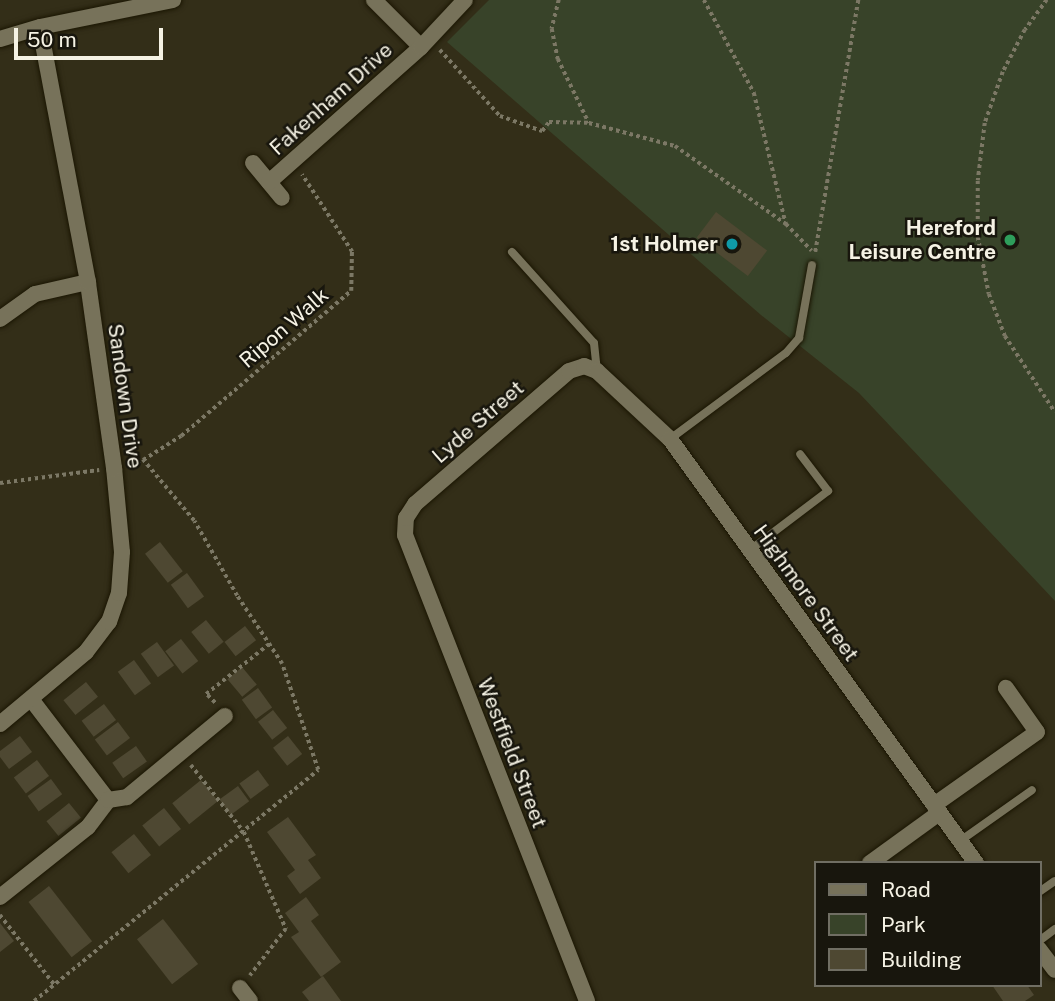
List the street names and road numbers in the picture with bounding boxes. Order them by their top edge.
street label: Fakenham Drive [264,37,398,161]
street label: Ripon Walk [234,282,334,374]
street label: Sandown Drive [102,322,148,470]
street label: Lyde Street [427,375,529,469]
street label: Highmore Street [748,520,864,666]
street label: Westfield Street [472,674,552,832]

